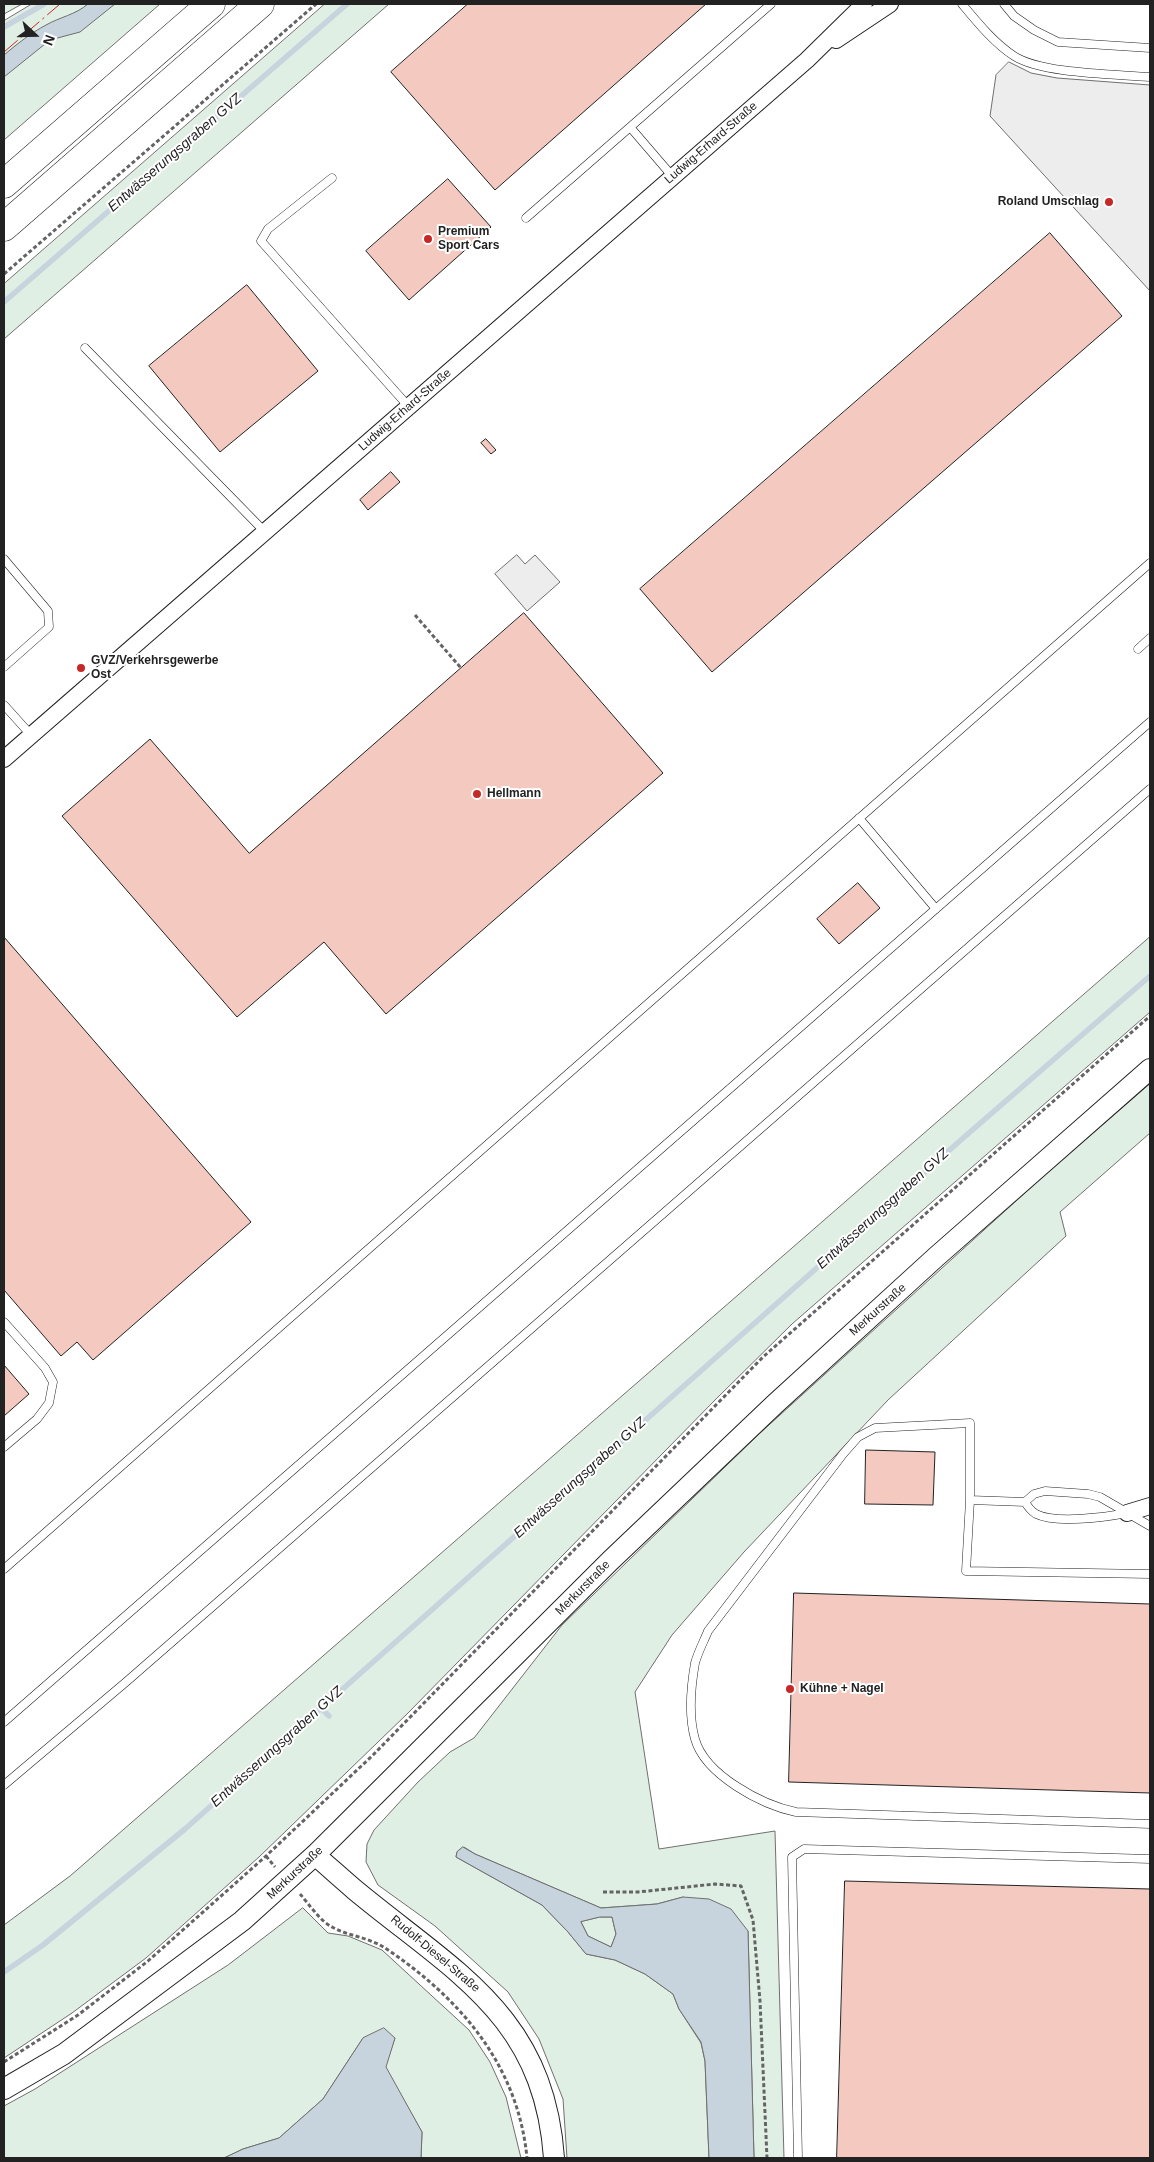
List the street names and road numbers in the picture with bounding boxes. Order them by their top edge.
street label: Ludwig-Erhard-Straße [662,99,760,187]
street label: Ludwig-Erhard-Straße [356,366,454,454]
street label: Merkurstraße [847,1281,909,1339]
street label: Merkurstraße [553,1558,613,1618]
street label: Merkurstraße [264,1843,326,1903]
street label: Rudolf-Diesel-Straße [387,1912,483,1996]

